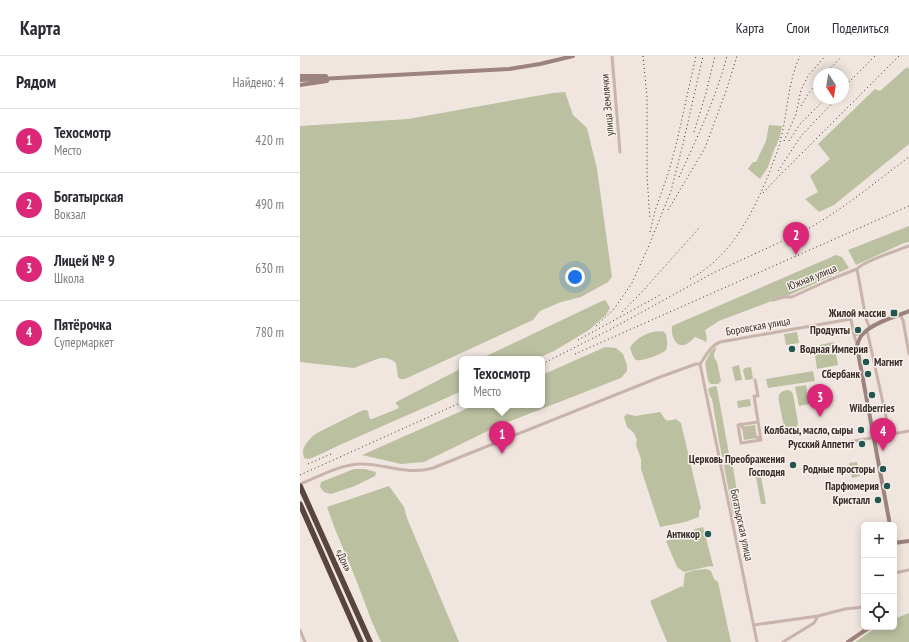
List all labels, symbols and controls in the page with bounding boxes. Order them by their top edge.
text: Карта [20,16,61,40]
text: Карта [736,19,764,37]
text: Слои [786,19,810,37]
text: Поделиться [832,19,889,37]
north arrow [813,68,849,104]
text: Рядом [16,71,56,93]
street label: улица Землячки [597,73,617,137]
text: Найдено: 4 [233,74,284,91]
text: Техосмотр [54,123,111,142]
text: 1 [26,132,32,149]
text: 420 m [255,132,284,149]
text: Место [54,142,82,159]
text: Богатырская [54,187,123,206]
text: 2 [26,196,32,213]
text: 490 m [255,196,284,213]
text: Вокзал [54,206,86,223]
pin: 2 [783,222,809,255]
text: Лицей № 9 [54,251,115,270]
text: 3 [26,260,32,277]
text: 630 m [255,260,284,277]
street label: Южная улица [785,261,839,293]
your location [565,267,585,287]
text: Школа [54,270,84,287]
place label: Жилой массив [828,306,886,320]
marker: Жилой массив [889,308,899,318]
street label: Боровская улица [725,313,791,339]
text: Пятёрочка [54,315,112,334]
place label: Продукты [810,323,850,337]
text: 4 [26,324,32,341]
text: 780 m [255,324,284,341]
marker: Продукты [853,325,863,335]
text: Супермаркет [54,334,113,351]
place label: Водная Империя [800,342,868,356]
marker: Водная Империя [787,344,797,354]
place label: Магнит [874,355,903,369]
popup [459,356,545,408]
marker: Магнит [861,357,871,367]
text: Техосмотр [473,364,531,383]
place label: Сбербанк [822,367,860,381]
marker: Сбербанк [863,369,873,379]
text: Место [473,383,501,400]
pin: 3 [807,384,833,417]
marker: Wildberries [867,390,877,400]
place label: Wildberries [849,401,895,415]
pin: 4 [870,418,896,451]
pin: 1 [489,421,515,454]
place label: Колбасы, масло, сыры [764,423,853,437]
marker: Колбасы, масло, сыры [856,425,866,435]
place label: Русский Аппетит [788,437,854,451]
marker: Русский Аппетит [857,439,867,449]
place label: Церковь Преображения Господня [689,452,785,479]
marker: Церковь Преображения Господня [788,460,798,470]
place label: Родные просторы [803,462,875,476]
marker: Родные просторы [878,464,888,474]
place label: Парфюмерия [825,479,879,493]
marker: Парфюмерия [882,481,892,491]
street label: Богатырская улица [728,488,756,562]
place label: Кристалл [833,493,870,507]
marker: Кристалл [873,495,883,505]
map controls [861,522,897,630]
button: + [861,522,897,558]
place label: Антикор [666,527,700,541]
marker: Антикор [703,529,713,539]
street label: «Дон» [333,546,355,574]
button: − [861,558,897,594]
button: locate [861,594,897,630]

